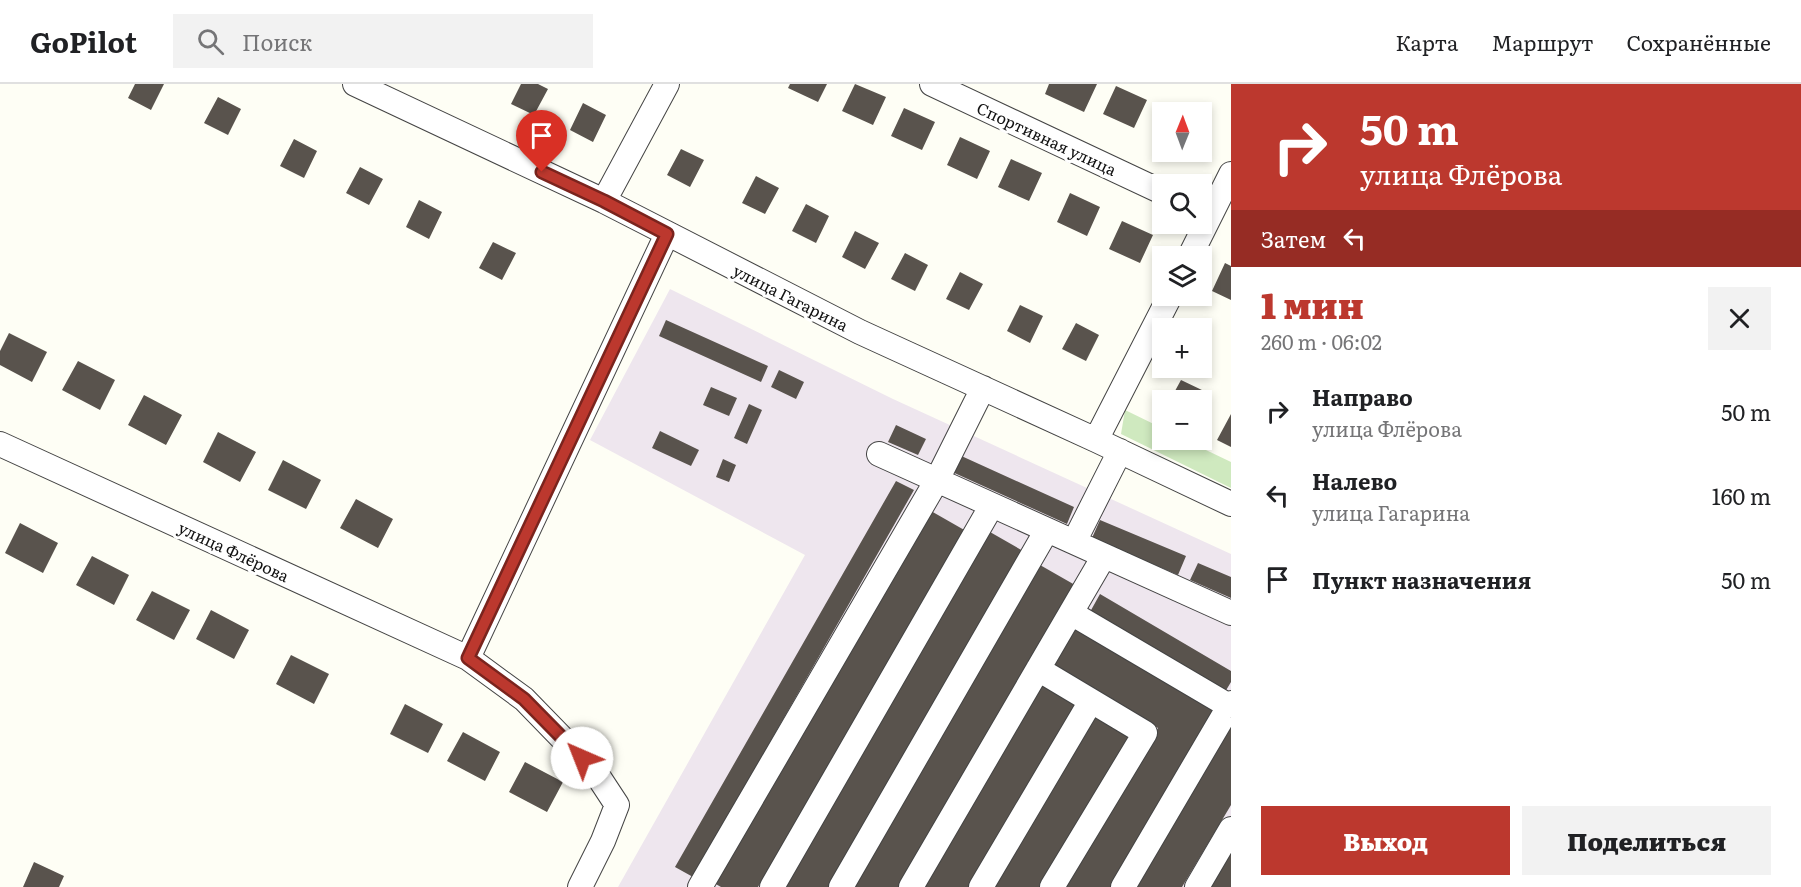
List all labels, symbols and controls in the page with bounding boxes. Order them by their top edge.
search box [173,14,593,68]
text: GoPilot [30,20,137,62]
icon: search [194,25,227,58]
text: Поиск [242,25,312,58]
text: Карта [1395,26,1458,57]
text: Маршрут [1491,26,1593,57]
text: Сохранённые [1626,26,1771,57]
street label: Спортивная улица [973,95,1121,181]
text: 50 m [1360,96,1459,158]
north arrow [1152,102,1212,162]
map controls [1152,102,1212,450]
icon: right [1261,108,1339,186]
pin [516,110,567,172]
icon: arrive [525,119,558,152]
text: улица Флёрова [1360,153,1562,193]
button: search [1152,174,1212,234]
text: Затем [1261,222,1326,255]
icon: left [1338,222,1371,255]
button: layers [1152,246,1212,306]
street label: улица Гагарина [729,258,853,337]
text: 1 мин [1261,277,1364,330]
button: close [1708,287,1771,350]
button: + [1152,318,1212,378]
text: 260 m · 06:02 [1261,326,1382,356]
text: Направо [1312,380,1413,413]
button: − [1152,390,1212,450]
icon: right [1261,395,1294,428]
text: 50 m [1721,395,1771,428]
text: улица Флёрова [1312,413,1462,443]
text: Налево [1312,464,1397,497]
icon: left [1261,479,1294,512]
text: 160 m [1712,479,1771,512]
text: улица Гагарина [1312,497,1470,527]
street label: улица Флёрова [175,515,294,587]
icon: arrive [1261,563,1294,596]
text: Пункт назначения [1312,563,1531,596]
text: 50 m [1721,563,1771,596]
position arrow [550,726,614,790]
button: Выход [1261,806,1510,875]
button: Поделиться [1522,806,1771,875]

